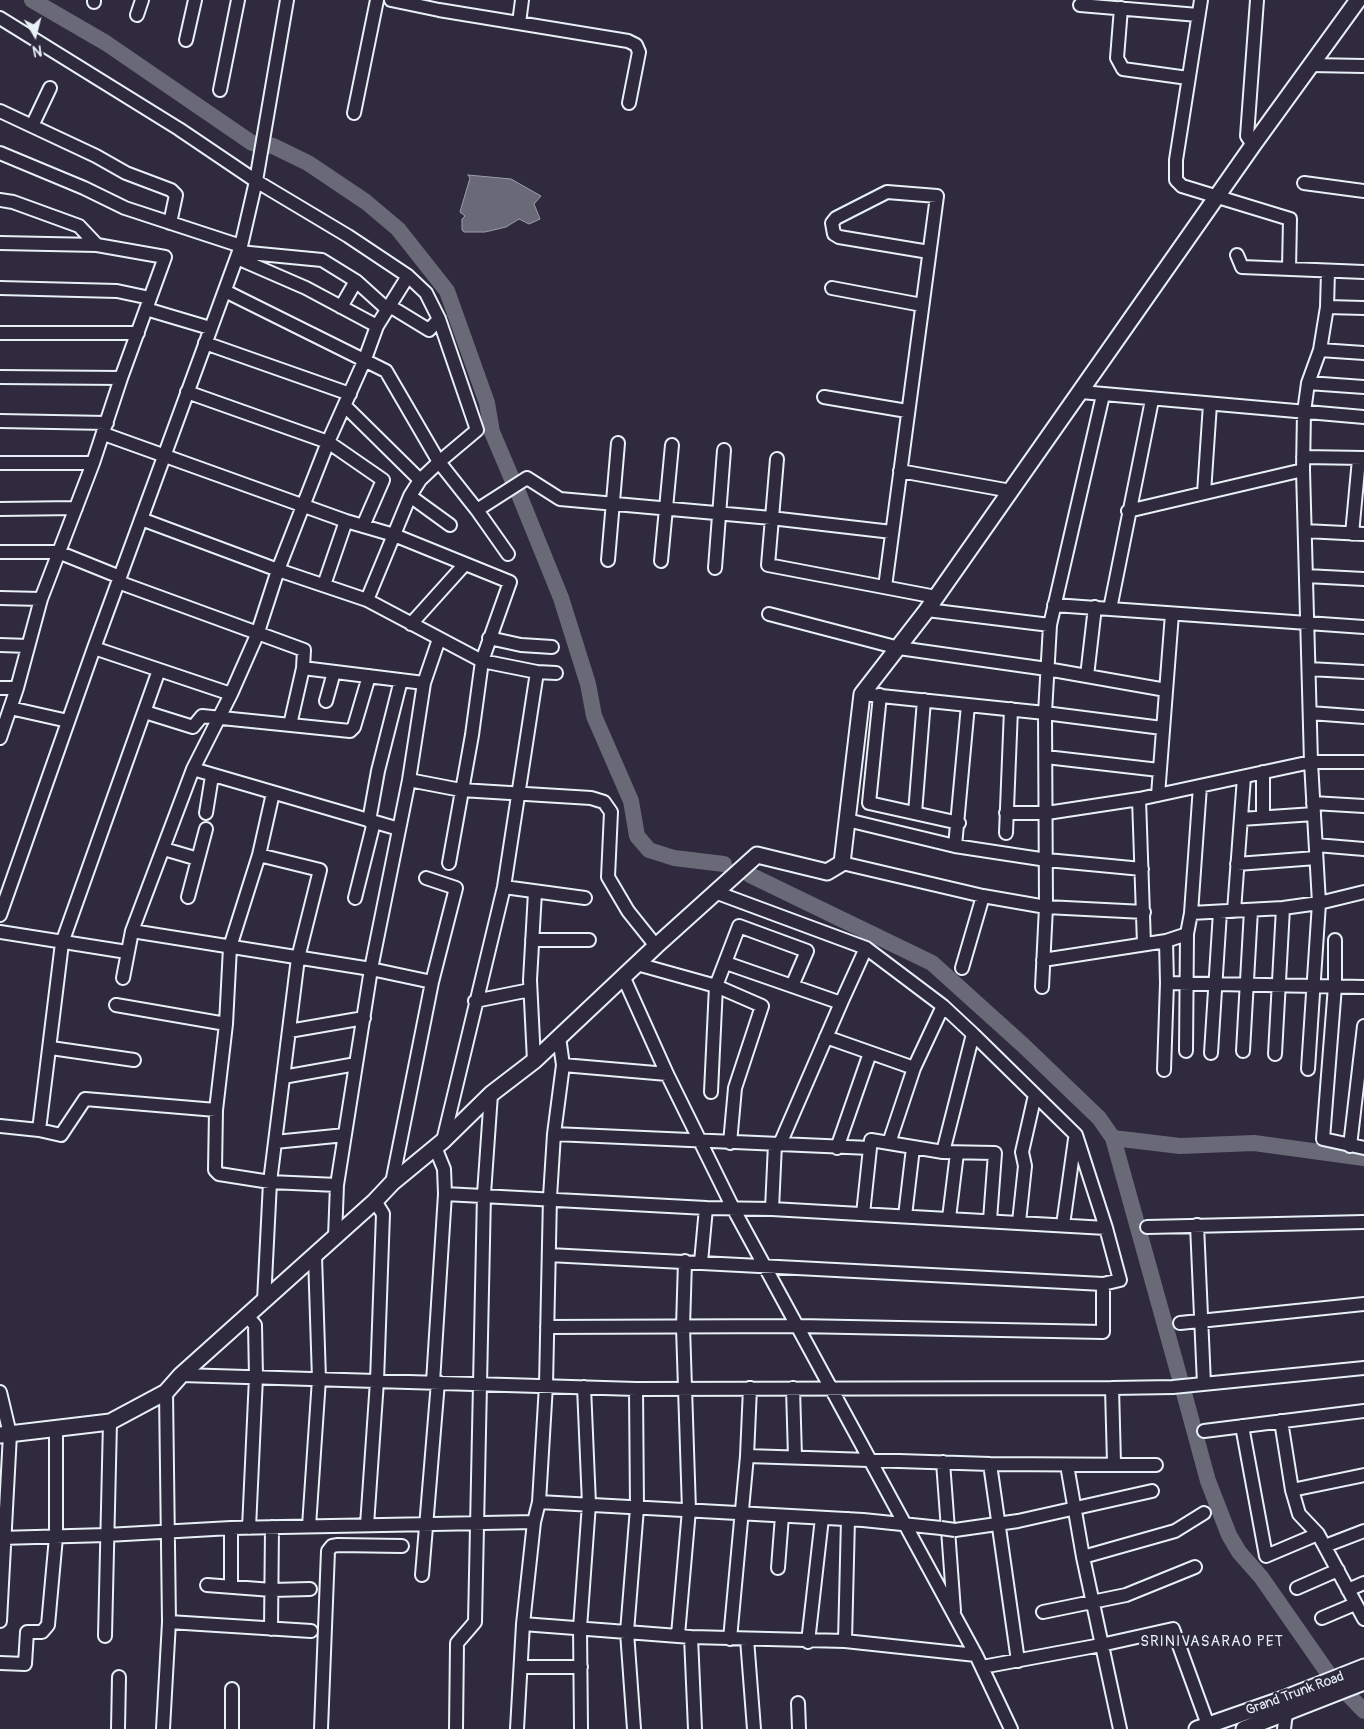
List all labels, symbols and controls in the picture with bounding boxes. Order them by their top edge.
north arrow [10,10,60,60]
text: N [31,41,43,59]
district label: SRINIVASARAO PET [1138,1633,1286,1651]
street label: Grand Trunk Road [1244,1668,1346,1720]

